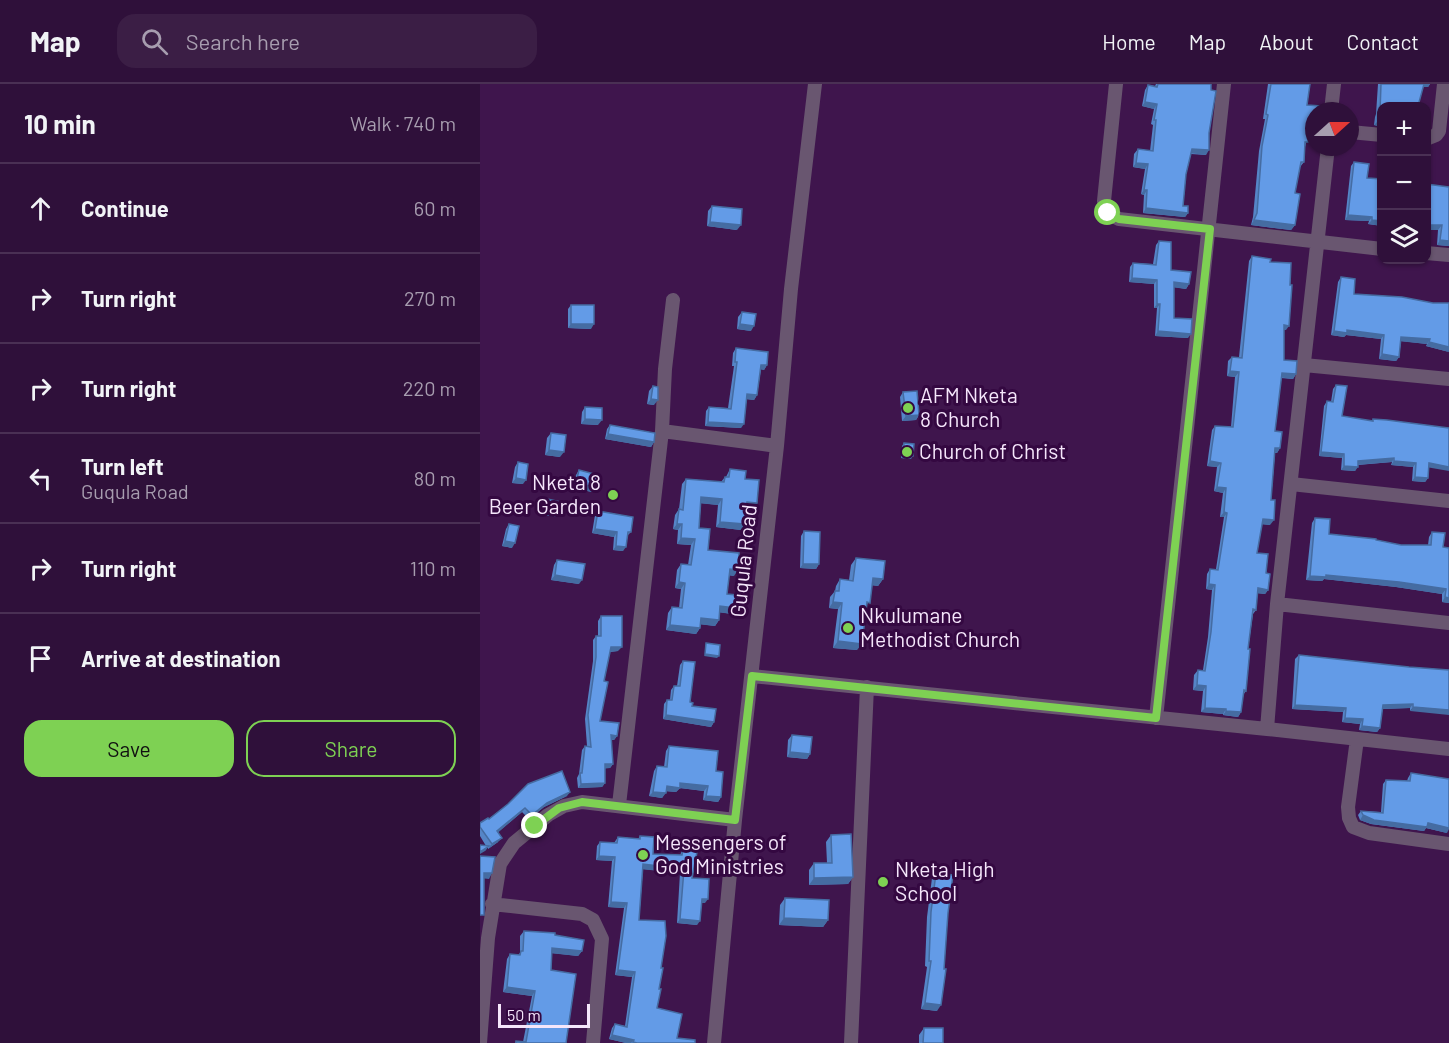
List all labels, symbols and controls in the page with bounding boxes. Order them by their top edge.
search box [117,14,537,68]
text: Map [30,24,81,58]
icon: search [138,25,171,58]
text: Search here [186,28,300,54]
text: Home [1102,29,1156,54]
text: Map [1189,29,1226,54]
text: About [1259,29,1314,54]
text: Contact [1347,29,1419,54]
north arrow [1305,102,1359,156]
map controls [1377,102,1431,264]
button: + [1377,102,1431,156]
text: 10 min [24,108,96,139]
text: Walk · 740 m [350,111,456,135]
button: − [1377,156,1431,210]
icon: ahead [24,192,57,225]
text: Continue [81,195,169,221]
text: 60 m [414,196,456,220]
route start [1094,199,1120,225]
button: layers [1377,210,1431,264]
icon: right [24,282,57,315]
text: Turn right [81,285,176,311]
text: 270 m [404,286,456,310]
icon: right [24,372,57,405]
text: Turn right [81,375,176,401]
text: 220 m [403,376,456,400]
place label: AFM Nketa 8 Church [920,382,1018,431]
marker: AFM Nketa 8 Church [901,401,915,415]
place label: Church of Christ [919,438,1066,463]
marker: Church of Christ [900,445,914,459]
text: Turn left [81,453,164,479]
icon: left [24,462,57,495]
text: 80 m [414,466,456,490]
place label: Nketa 8 Beer Garden [489,469,601,518]
text: Guqula Road [81,479,189,503]
marker: Nketa 8 Beer Garden [606,488,620,502]
street label: Guqula Road [724,503,761,618]
icon: right [24,552,57,585]
text: Turn right [81,555,176,581]
text: 110 m [410,556,456,580]
place label: Nkulumane Methodist Church [860,602,1020,651]
marker: Nkulumane Methodist Church [841,621,855,635]
icon: arrive [24,642,57,675]
text: Arrive at destination [81,645,280,671]
button: Save [24,720,234,777]
button: Share [246,720,456,777]
route end [521,812,547,838]
place label: Messengers of God Ministries [655,829,787,878]
marker: Messengers of God Ministries [636,848,650,862]
place label: Nketa High School [895,856,995,905]
marker: Nketa High School [876,875,890,889]
scale bar [498,1001,590,1028]
text: 50 m [507,1005,541,1024]

